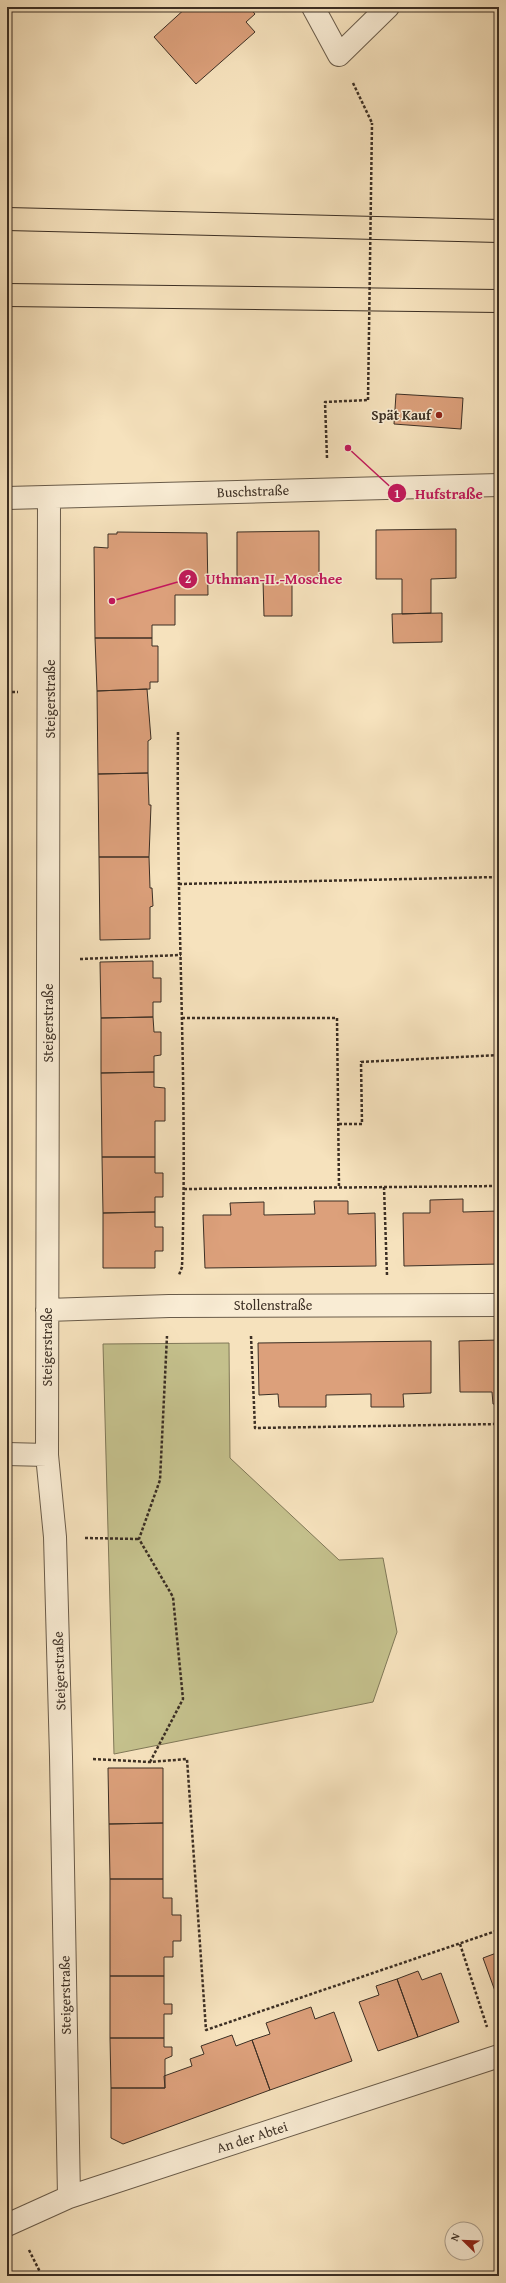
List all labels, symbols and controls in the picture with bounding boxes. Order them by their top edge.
place label: Spät Kauf [371,405,433,425]
marker: Spät Kauf [434,410,444,420]
street label: Buschstraße [216,480,290,502]
callout: Hufstraße [387,480,491,507]
text: Hufstraße [415,483,483,504]
text: 1 [394,485,400,502]
callout: Uthman-II.-Moschee [178,565,350,592]
text: Uthman-II.-Moschee [206,568,342,589]
text: 2 [185,570,191,587]
street label: Steigerstraße [40,659,60,739]
street label: Steigerstraße [38,983,58,1063]
street label: Stollenstraße [234,1295,313,1315]
street label: Steigerstraße [37,1307,57,1387]
street label: Steigerstraße [48,1631,70,1711]
street label: Steigerstraße [54,1955,76,2035]
street label: An der Abtei [214,2116,290,2158]
north arrow [444,2221,484,2261]
text: N [446,2230,464,2244]

